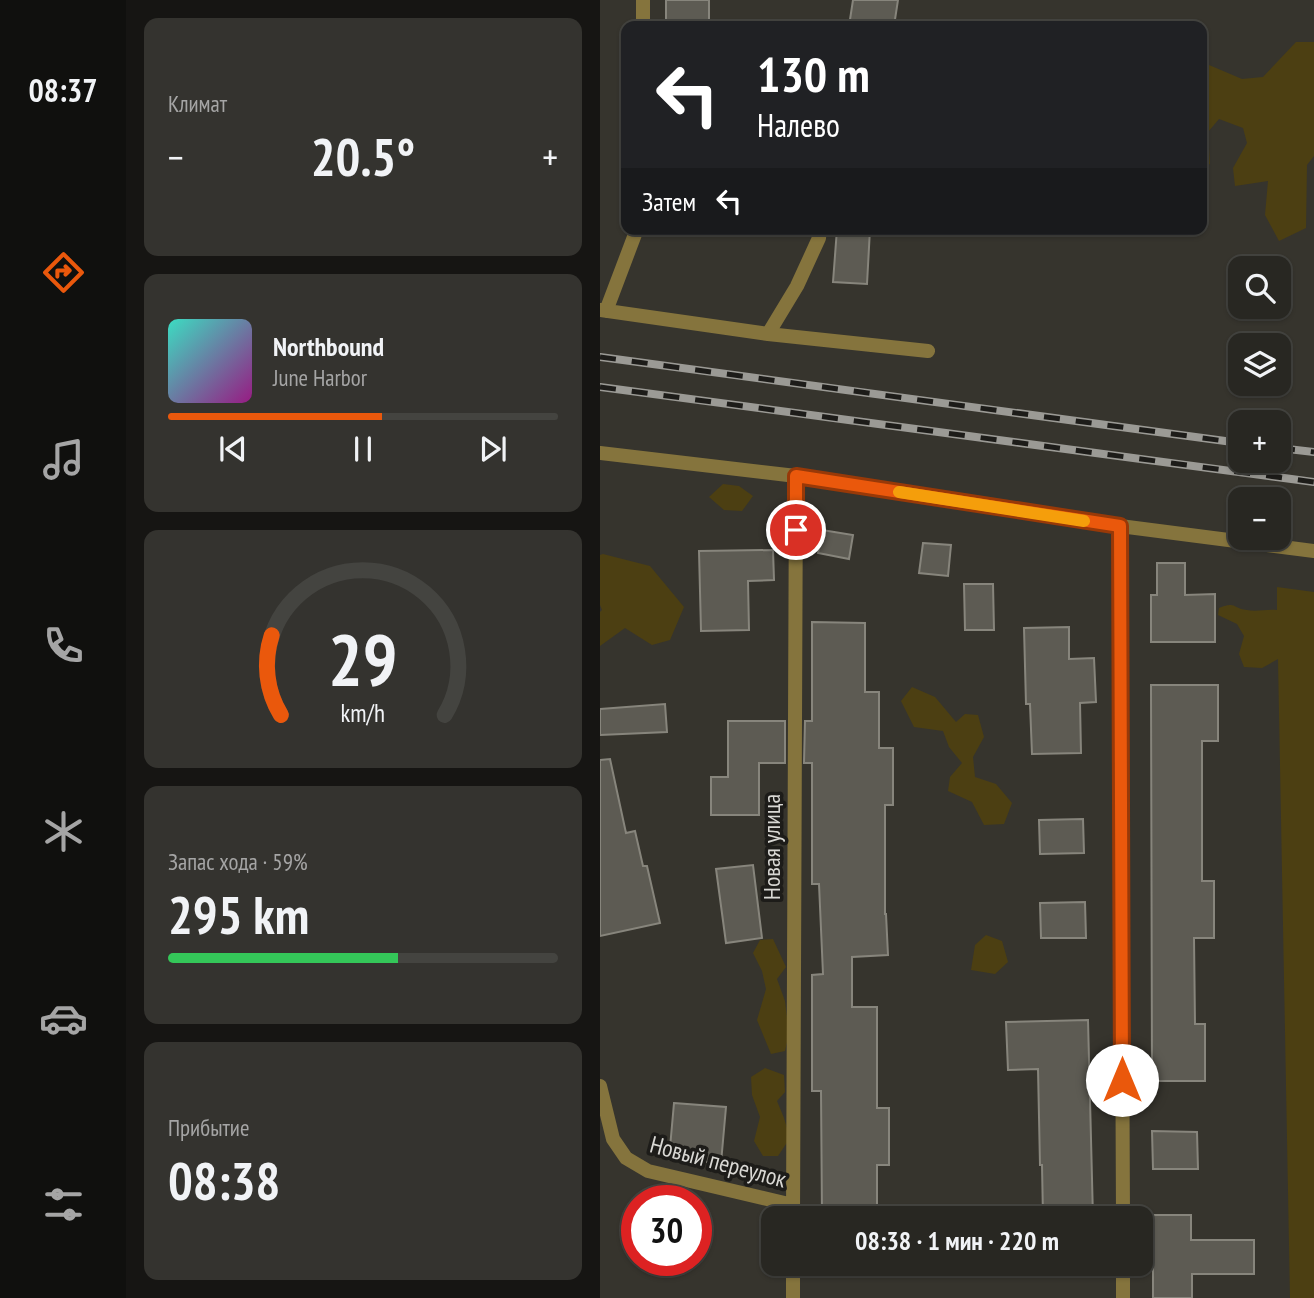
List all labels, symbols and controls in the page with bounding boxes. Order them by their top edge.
text: 130 m [757,42,870,106]
icon: left [642,49,733,140]
text: 08:37 [28,69,98,111]
text: Климат [168,89,227,118]
text: Налево [757,104,840,146]
text: 20.5° [311,123,415,190]
text: − [168,132,184,181]
text: + [542,132,558,181]
icon: left [710,182,748,220]
text: Затем [642,185,696,218]
icon: directions [39,248,88,297]
map controls [1228,256,1291,550]
button: search [1228,256,1291,319]
text: Northbound [273,330,384,363]
button: layers [1228,333,1291,396]
text: June Harbor [273,363,367,392]
button: + [1228,410,1291,473]
icon: previous [214,430,252,468]
icon: pause [344,430,382,468]
icon: next [474,430,512,468]
icon: music [39,435,88,484]
button: − [1228,487,1291,550]
pin [766,500,826,560]
icon: arrive [777,511,815,549]
text: 29 [328,611,398,705]
icon: phone [39,621,88,670]
text: km/h [341,697,385,729]
street label: Новая улица [756,794,787,900]
icon: climate [39,807,88,856]
text: Запас хода · 59% [168,847,308,876]
text: 295 km [168,881,309,948]
icon: car [39,994,88,1043]
position arrow [1085,1043,1159,1117]
text: Прибытие [168,1113,249,1142]
street label: Новый переулок [647,1128,790,1195]
text: 08:38 [168,1147,280,1214]
icon: filters [39,1180,88,1229]
speed limit sign: 30 [621,1185,712,1276]
text: 08:38 · 1 мин · 220 m [855,1224,1059,1257]

